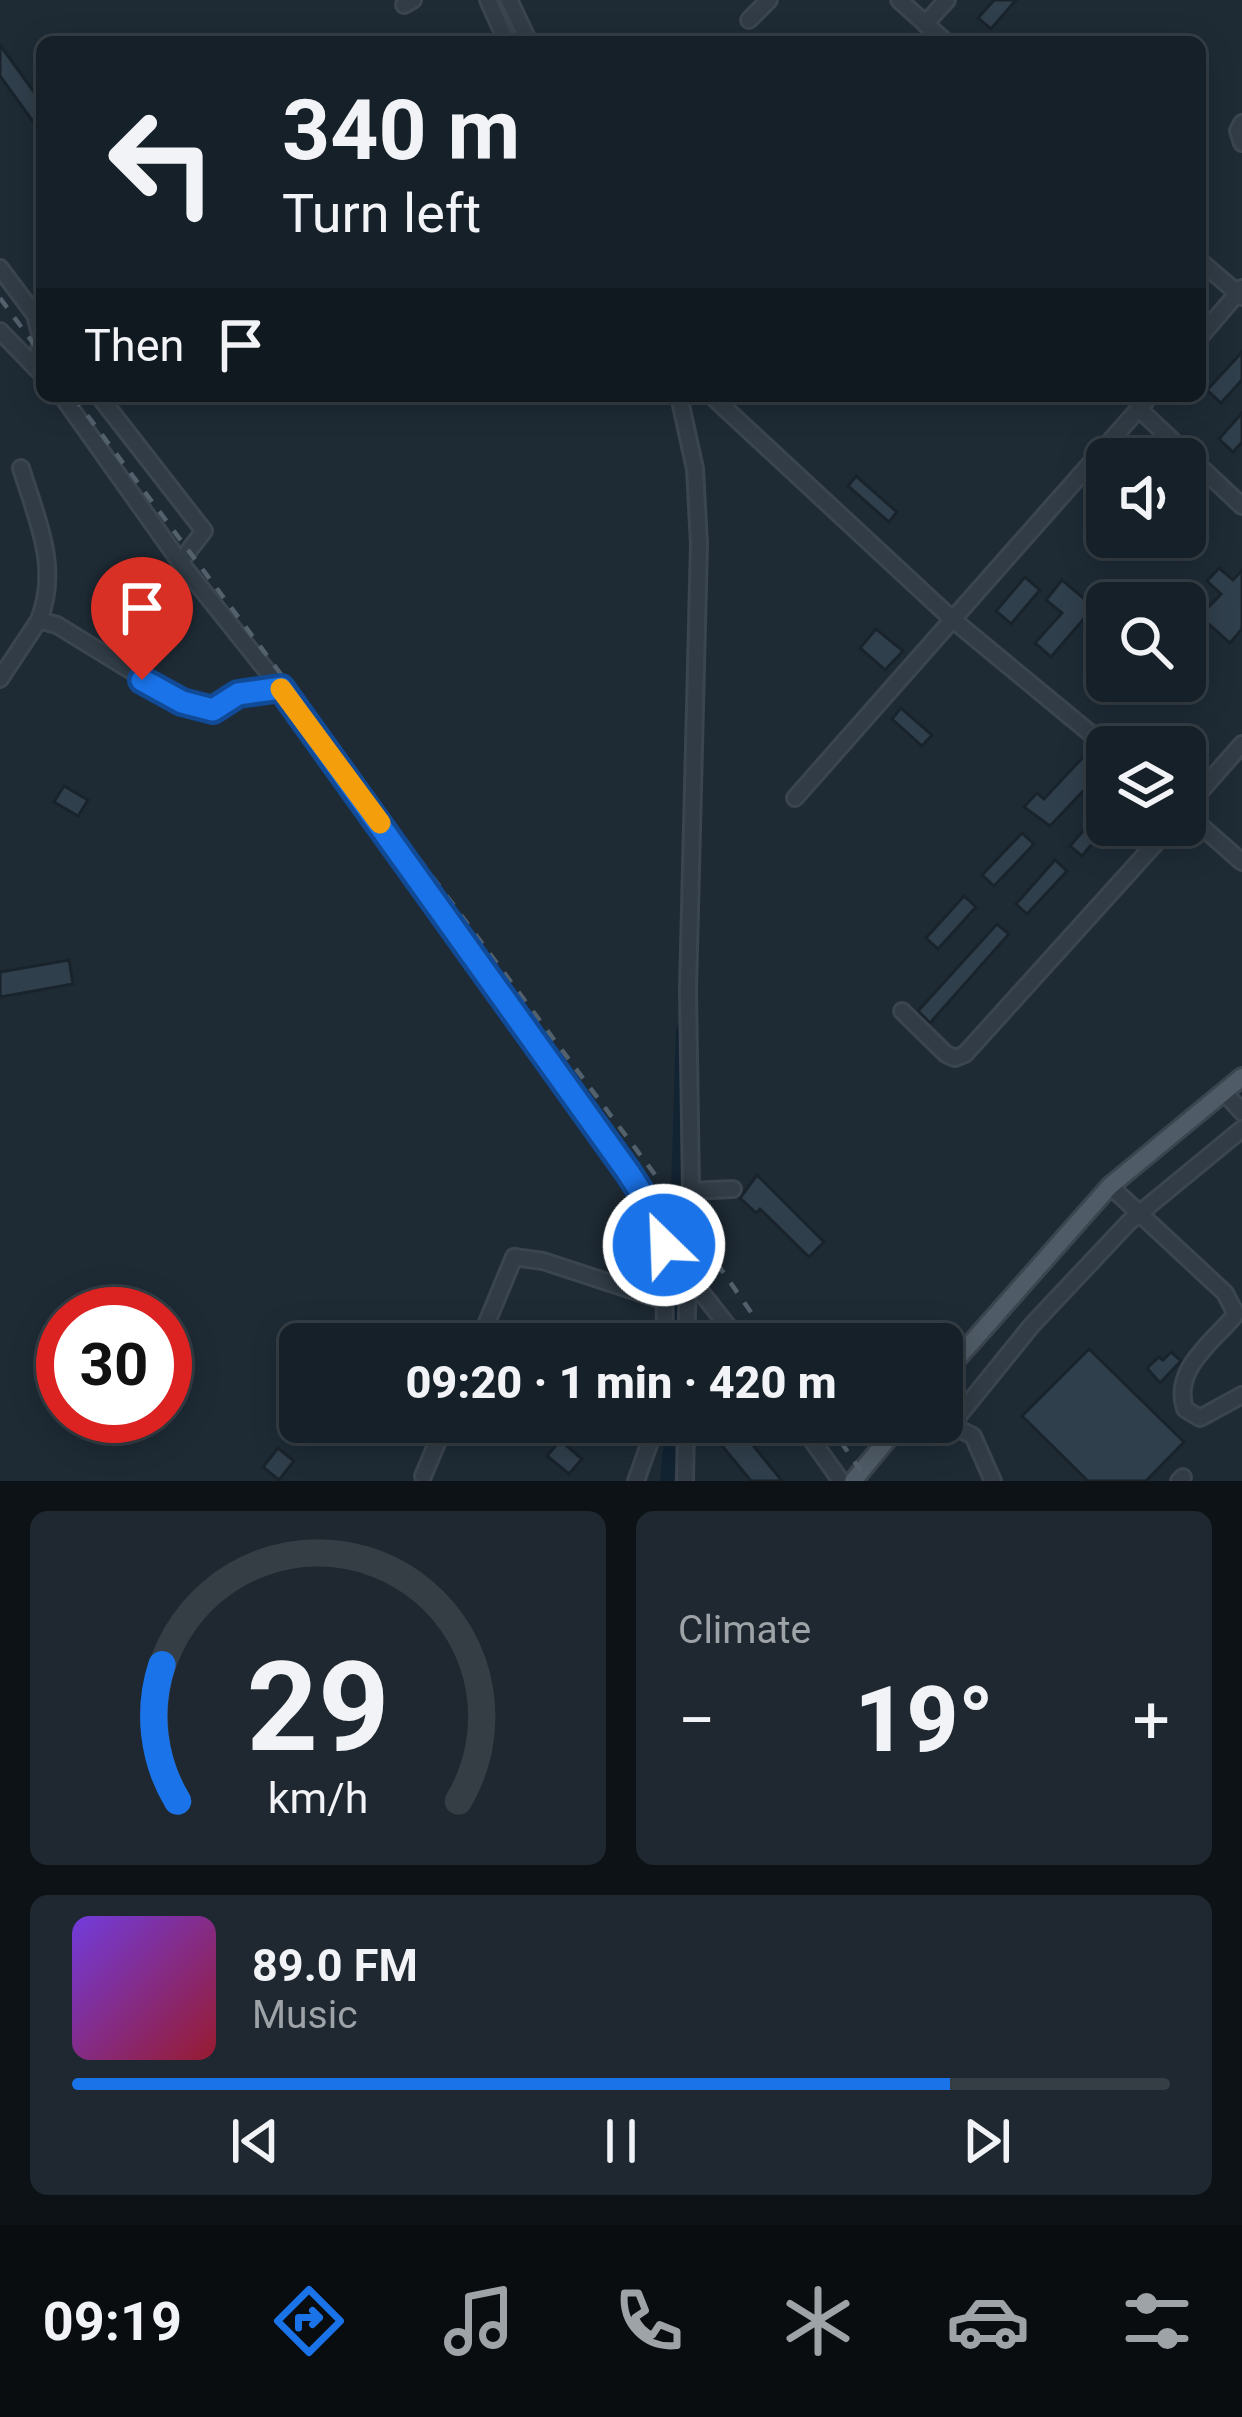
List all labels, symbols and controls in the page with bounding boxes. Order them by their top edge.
text: 340 m [282,81,520,180]
icon: left [84,84,240,240]
text: Turn left [282,182,481,245]
icon: arrive [208,312,274,378]
text: Then [84,319,184,372]
map controls [1086,438,1206,846]
button: sound [1086,438,1206,558]
pin [91,557,193,680]
icon: arrive [109,575,175,641]
button: search [1086,582,1206,702]
button: layers [1086,726,1206,846]
position arrow [601,1182,727,1308]
speed limit sign: 30 [36,1287,192,1443]
text: 09:20 · 1 min · 420 m [405,1356,837,1409]
text: Climate [678,1607,811,1653]
text: 29 [246,1634,390,1780]
text: 19° [855,1668,994,1773]
text: − [678,1682,716,1759]
text: + [1133,1682,1170,1759]
text: km/h [268,1773,368,1823]
text: 89.0 FM [252,1939,418,1992]
text: Music [252,1992,358,2038]
icon: previous [222,2108,288,2174]
icon: pause [588,2108,654,2174]
icon: next [954,2108,1020,2174]
icon: directions [267,2279,351,2363]
icon: music [437,2279,521,2363]
icon: phone [607,2279,691,2363]
icon: climate [776,2279,860,2363]
icon: car [946,2279,1030,2363]
icon: filters [1115,2279,1199,2363]
text: 09:19 [43,2290,182,2353]

